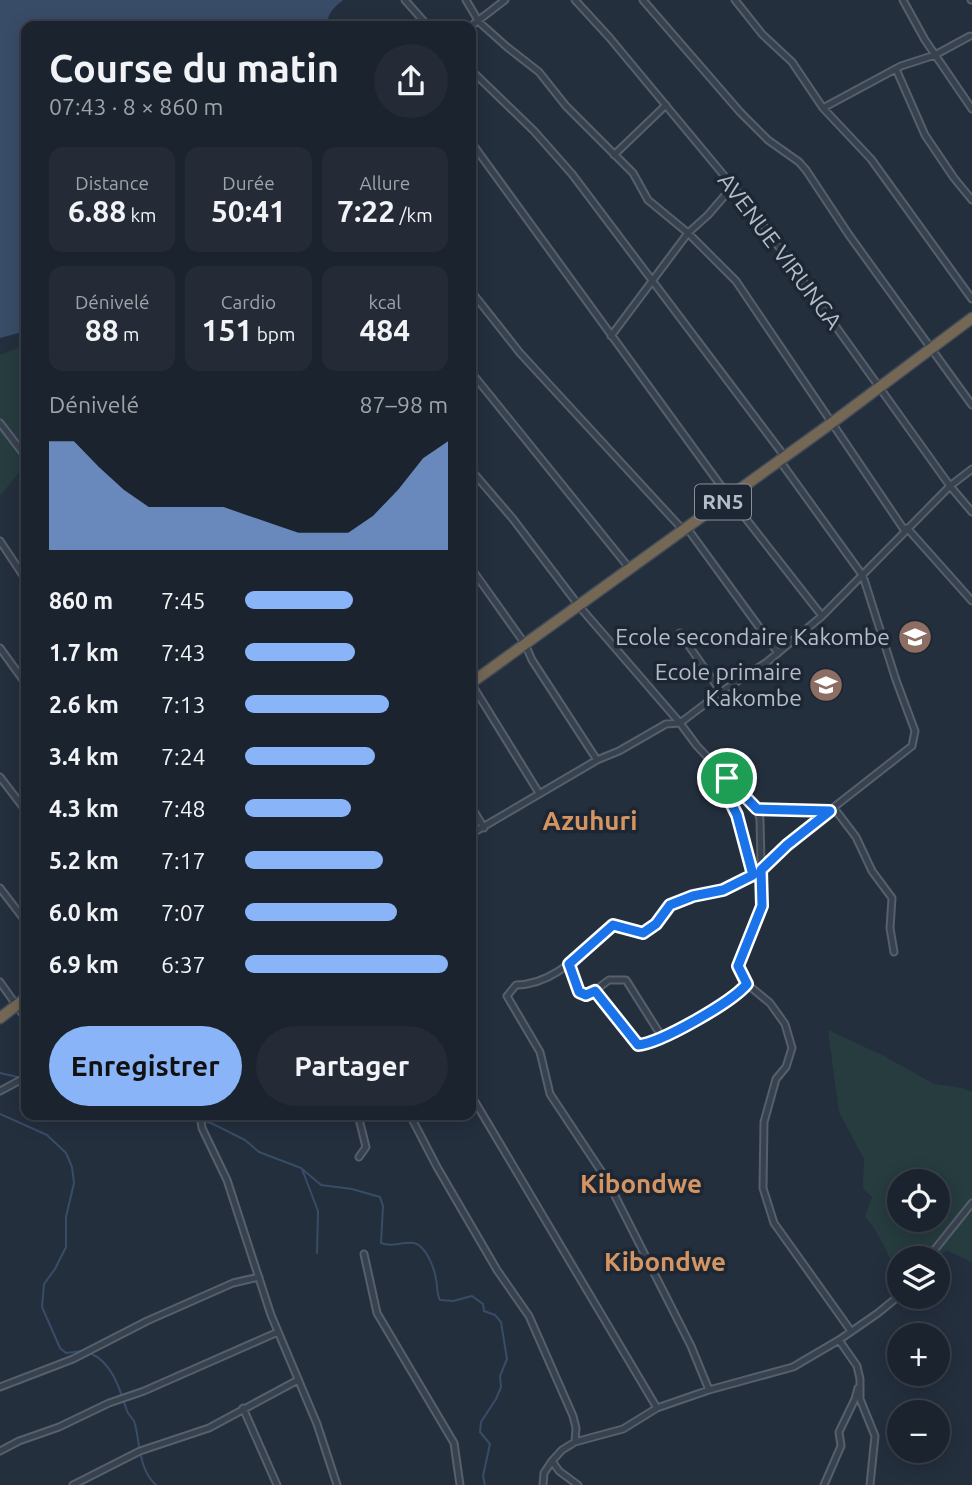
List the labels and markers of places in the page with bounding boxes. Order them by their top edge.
school or university icon: Ecole secondaire Kakombe [896,618,934,656]
place label: Ecole secondaire Kakombe [615,624,890,649]
place label: Ecole primaire Kakombe [655,659,802,710]
school or university icon: Ecole primaire Kakombe [807,666,845,704]
pin [697,748,757,808]

